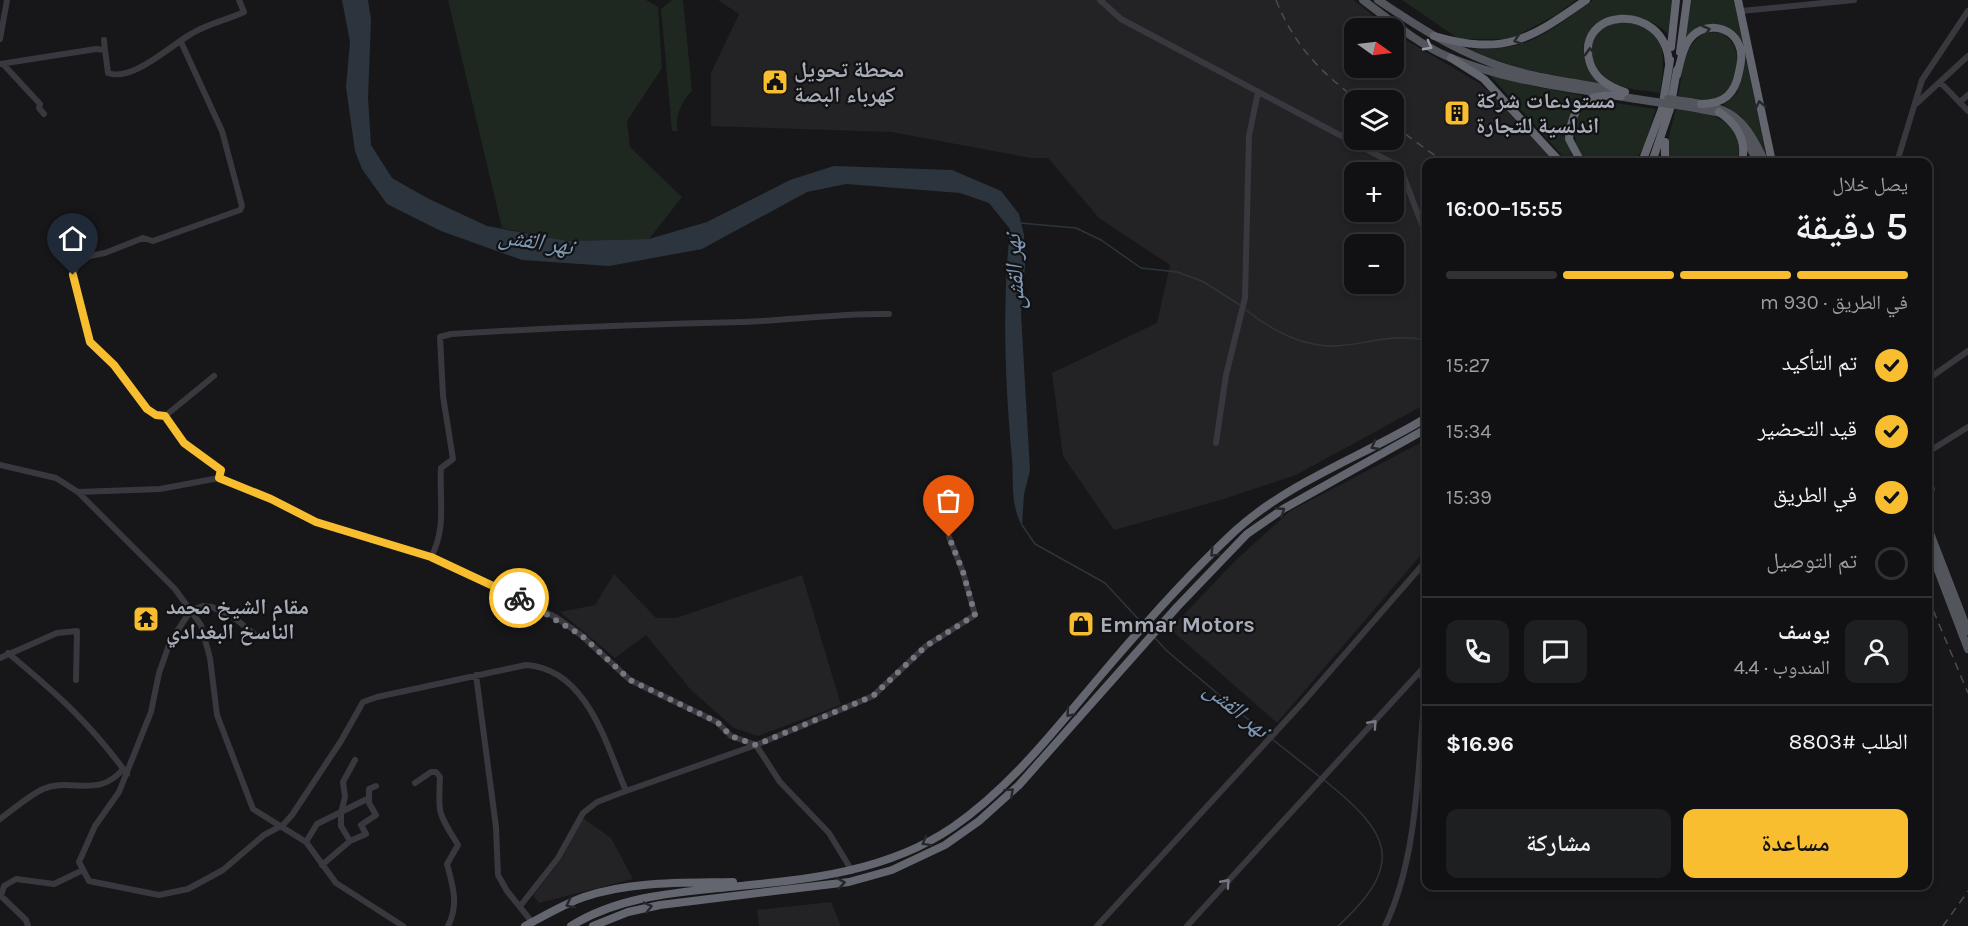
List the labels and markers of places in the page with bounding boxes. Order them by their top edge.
place label: محطة تحويل كهرباء البصة [794,57,904,108]
public building icon: محطة تحويل كهرباء البصة [760,67,790,97]
place label: مستودعات شركة اندلسية للتجارة [1476,88,1615,139]
building icon: مستودعات شركة اندلسية للتجارة [1442,98,1472,128]
pin [47,213,98,275]
pin [923,475,974,537]
place label: مقام الشيخ محمد الناسخ البغدادي [166,594,309,648]
temple icon: مقام الشيخ محمد الناسخ البغدادي [131,604,161,634]
shop icon: Emmar Motors [1066,609,1096,639]
place label: Emmar Motors [1100,612,1255,638]

